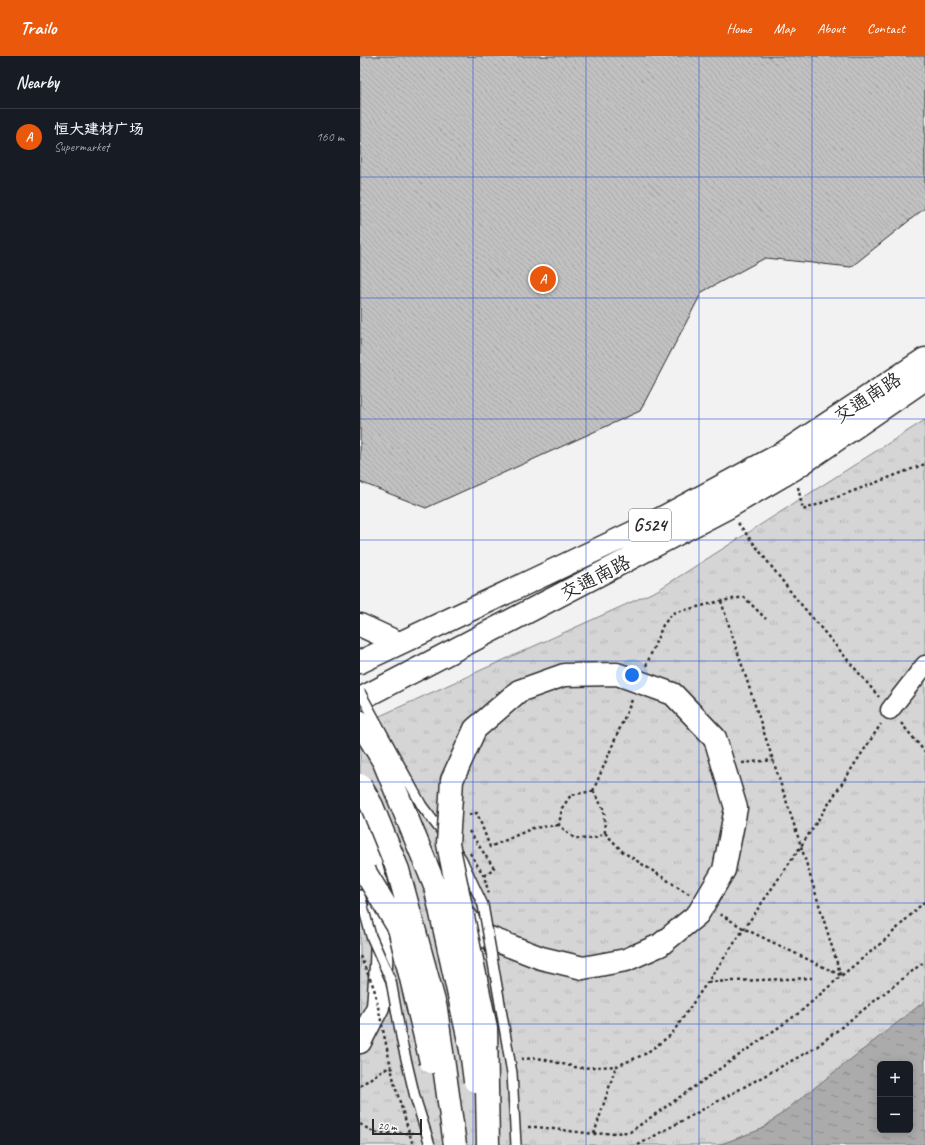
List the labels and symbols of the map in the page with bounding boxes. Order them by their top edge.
pin: A [530,264,556,294]
street label: 交通南路 [829,367,906,429]
road number: G524 [629,509,671,541]
street label: 交通南路 [556,550,635,606]
your location [622,665,642,685]
scale bar [372,1117,422,1136]

